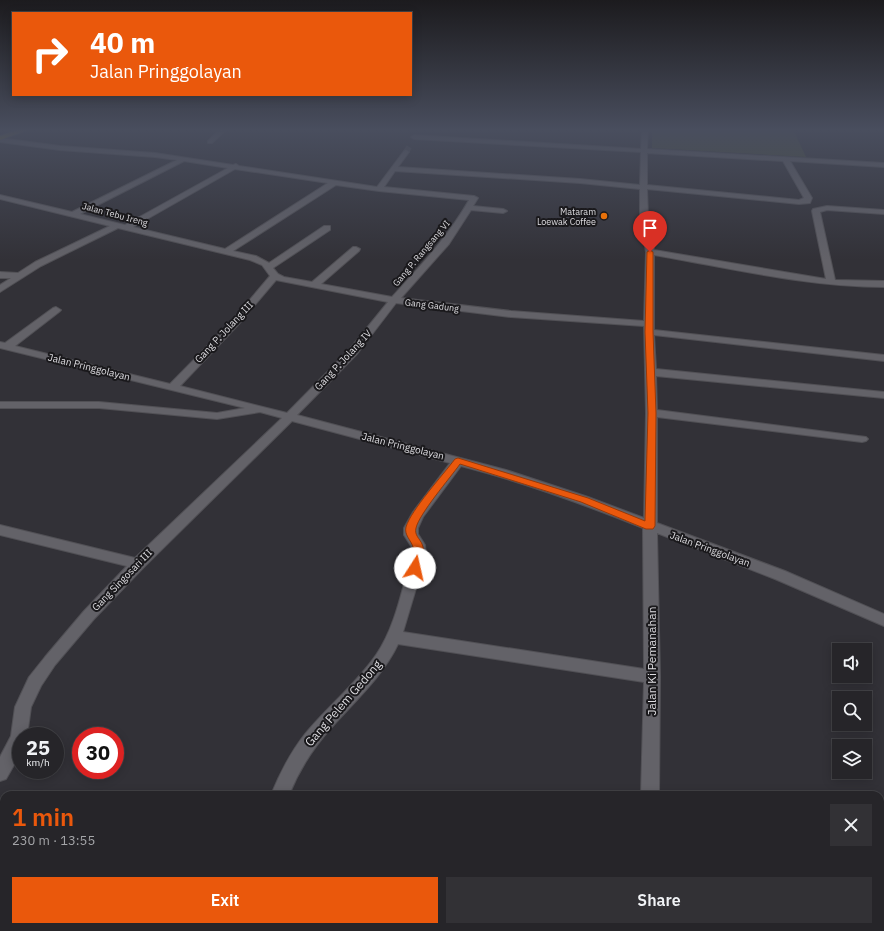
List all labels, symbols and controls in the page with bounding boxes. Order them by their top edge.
text: 40 m [90,24,155,61]
icon: right [24,28,76,80]
text: Jalan Pringgolayan [90,60,242,83]
street label: Jalan Tebu Ireng [81,200,149,228]
place label: Mataram Loewak Coffee [537,206,596,227]
marker: Mataram Loewak Coffee [599,211,609,221]
pin [633,211,667,252]
street label: Gang P. Rangsang VI [390,217,452,288]
icon: arrive [639,217,661,239]
street label: Gang Gadung [404,296,460,314]
street label: Gang P. Jolang III [192,298,256,366]
street label: Gang P. Jolang IV [312,327,374,393]
street label: Jalan Pringgolayan [47,350,131,384]
street label: Jalan Pringgolayan [361,429,445,463]
street label: Jalan Pringgolayan [668,528,752,570]
street label: Gang Singosari III [89,546,155,614]
position arrow [394,547,436,589]
street label: Jalan Ki Pemanahan [644,606,659,716]
map controls [832,643,872,779]
button: sound [832,643,872,683]
street label: Gang Pelem Gedong [301,656,385,749]
button: search [832,691,872,731]
speed limit sign: 30 [72,727,124,779]
text: 25 [26,734,50,761]
button: layers [832,739,872,779]
text: km/h [26,756,50,769]
text: 1 min [12,801,74,833]
button: close [830,804,872,846]
text: 230 m · 13:55 [12,832,95,849]
button: Exit [12,877,438,923]
button: Share [446,877,872,923]

